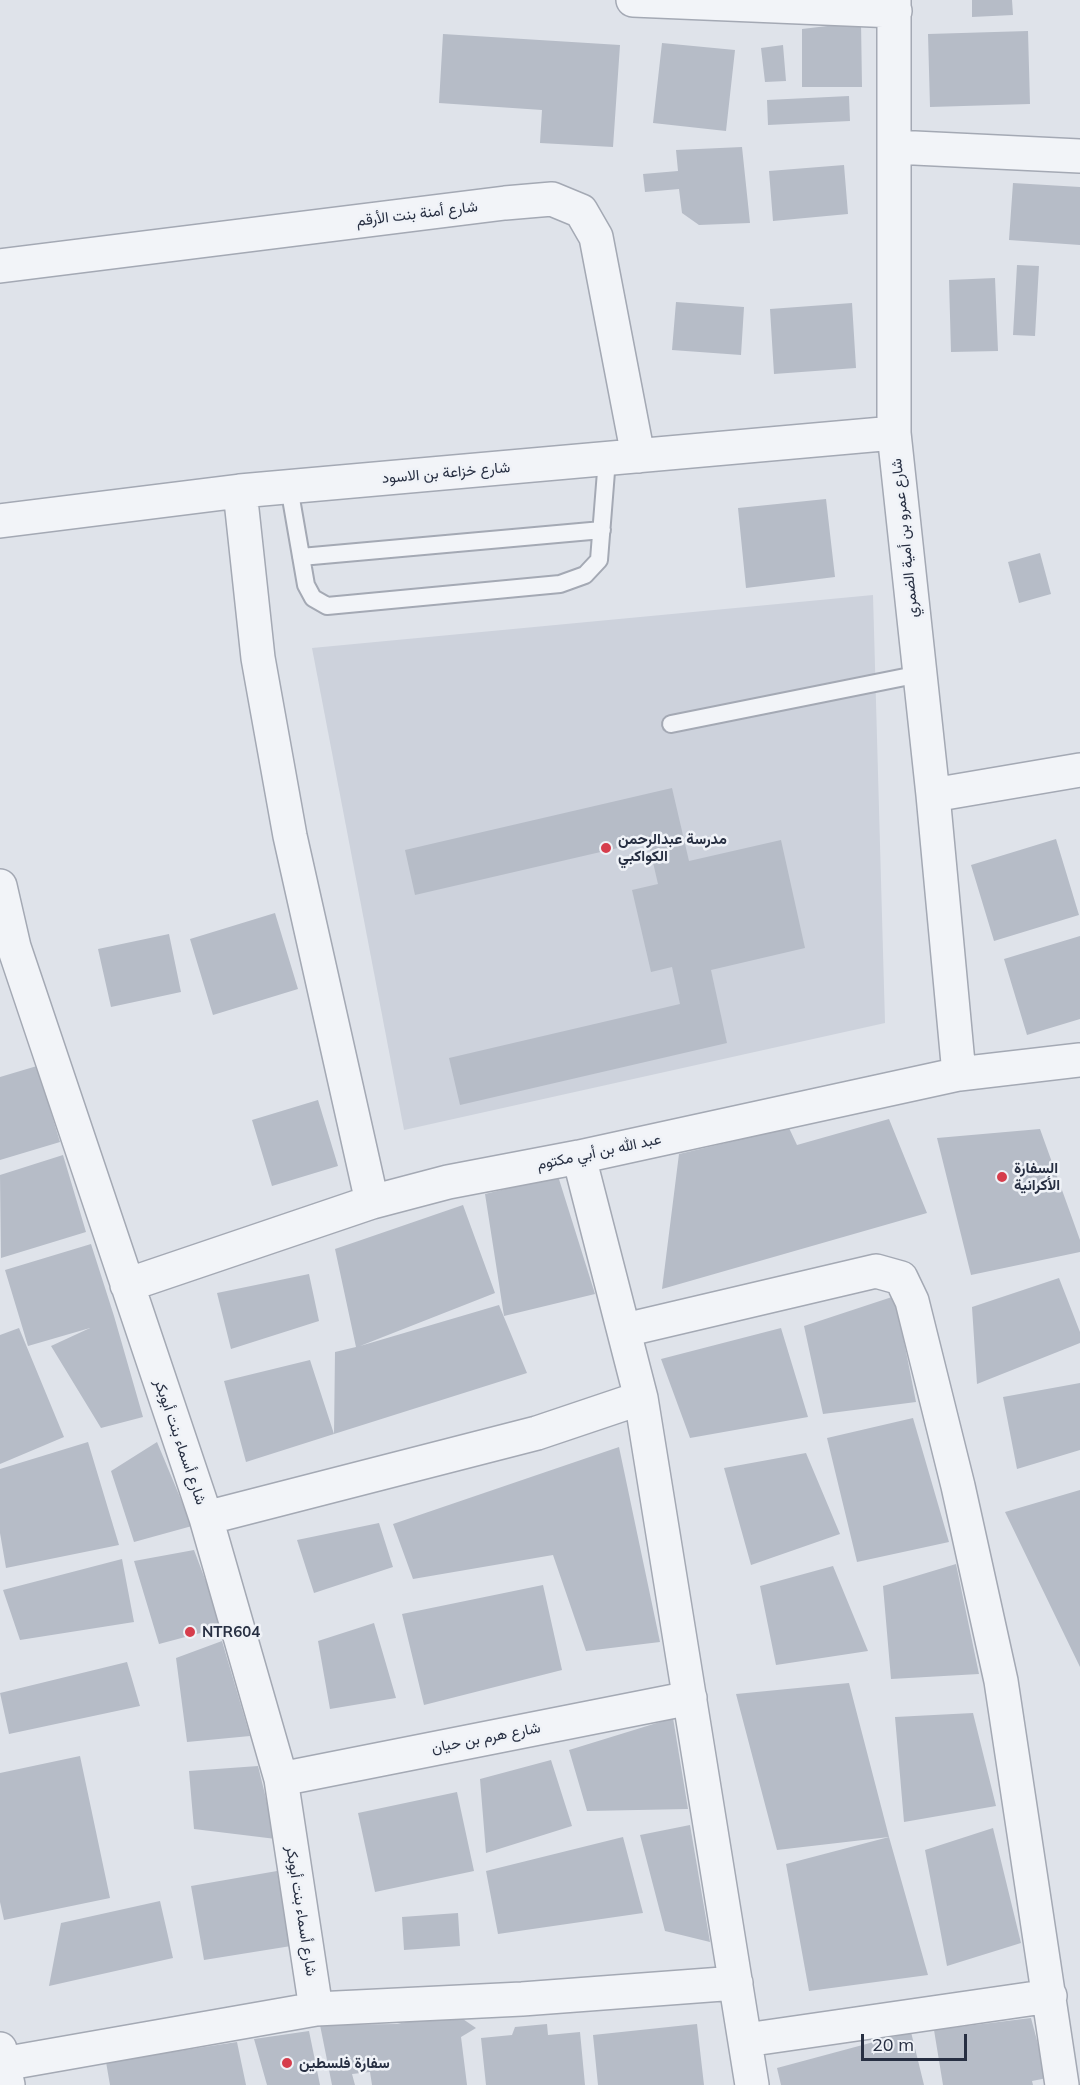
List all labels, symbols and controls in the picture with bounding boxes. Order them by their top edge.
street label: شارع أمنة بنت الأرقم [355,198,479,230]
street label: شارع عمرو بن أمية الضمري [888,457,922,619]
street label: شارع خزاعة بن الاسود [381,458,511,488]
place label: مدرسة عبدالرحمن الكواكبي [618,830,727,865]
marker: مدرسة عبدالرحمن الكواكبي [599,841,613,855]
street label: عبد الله بن أبي مكتوم [535,1130,663,1174]
place label: السفارة الأكرانية [1014,1159,1060,1194]
marker: السفارة الأكرانية [995,1170,1009,1184]
street label: شارع أسماء بنت أبوبكر [150,1377,210,1507]
place label: NTR604 [202,1623,260,1641]
marker: NTR604 [183,1625,197,1639]
street label: شارع هرم بن حيان [430,1719,542,1757]
street label: شارع أسماء بنت أبوبكر [282,1845,320,1977]
scale bar [864,2022,970,2060]
text: 20 m [872,2033,914,2056]
place label: سفارة فلسطين [299,2054,390,2072]
marker: سفارة فلسطين [280,2056,294,2070]

